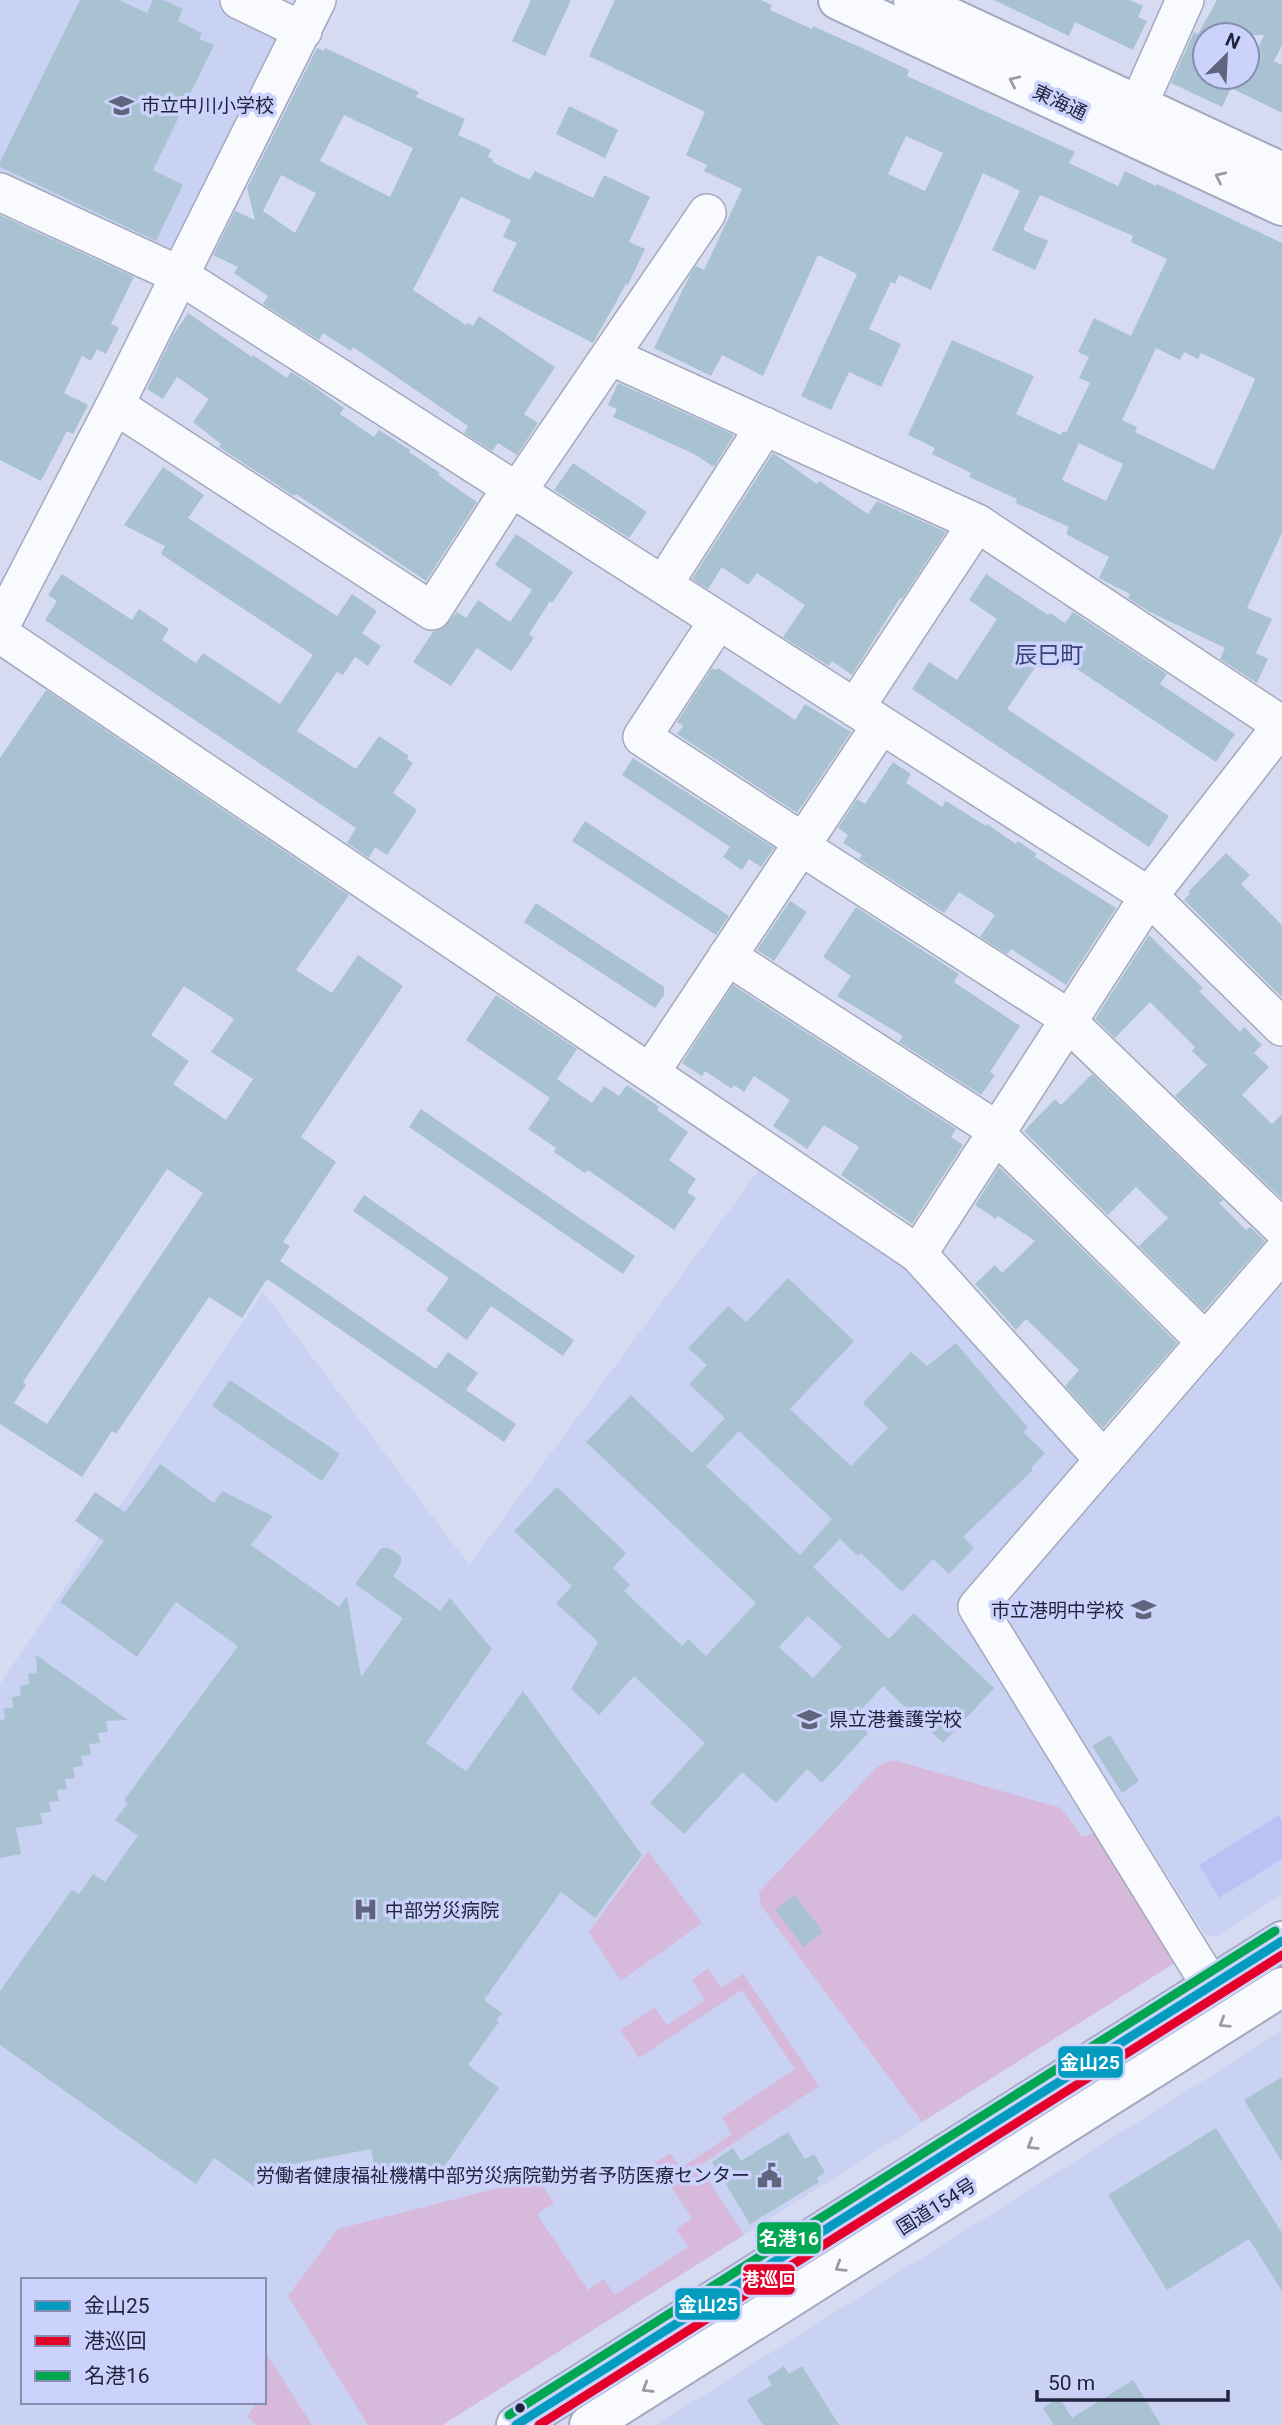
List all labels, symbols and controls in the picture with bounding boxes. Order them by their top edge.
north arrow [1191,21,1261,91]
text: N [1222,28,1244,54]
one-way arrow [1009,75,1021,89]
street label: 東海通 [1029,80,1090,125]
school or university icon: 市立中川小学校 [107,91,135,119]
place label: 市立中川小学校 [141,94,274,117]
one-way arrow [1215,171,1227,185]
district label: 辰巳町 [1015,642,1084,669]
school or university icon: 市立港明中学校 [1130,1596,1158,1624]
place label: 市立港明中学校 [991,1599,1124,1622]
school or university icon: 県立港養護学校 [795,1705,823,1733]
place label: 県立港養護学校 [829,1708,962,1731]
hospital icon: 中部労災病院 [351,1896,379,1924]
place label: 中部労災病院 [385,1899,499,1922]
one-way arrow [1219,2015,1232,2028]
line badge: 金山25 [1057,2045,1124,2079]
text: 金山25 [1060,2051,1120,2074]
one-way arrow [1027,2136,1040,2149]
public building icon: 労働者健康福祉機構中部労災病院勤労者予防医療センター [756,2161,784,2189]
place label: 労働者健康福祉機構中部労災病院勤労者予防医療センター [256,2164,750,2187]
street label: 国道154号 [892,2173,980,2240]
line badge: 名港16 [756,2221,822,2255]
text: 名港16 [759,2227,819,2250]
one-way arrow [834,2258,847,2271]
line badge: 港巡回 [742,2263,796,2296]
text: 港巡回 [740,2268,798,2291]
legend [21,2278,266,2404]
line badge: 金山25 [674,2287,741,2321]
text: 金山25 [678,2293,738,2316]
text: 金山25 [84,2294,150,2318]
text: 港巡回 [84,2329,147,2353]
scale bar [1037,2358,1228,2402]
text: 名港16 [84,2364,150,2388]
text: 50 m [1048,2371,1095,2395]
one-way arrow [642,2380,655,2393]
unlabelled marker [513,2401,527,2415]

